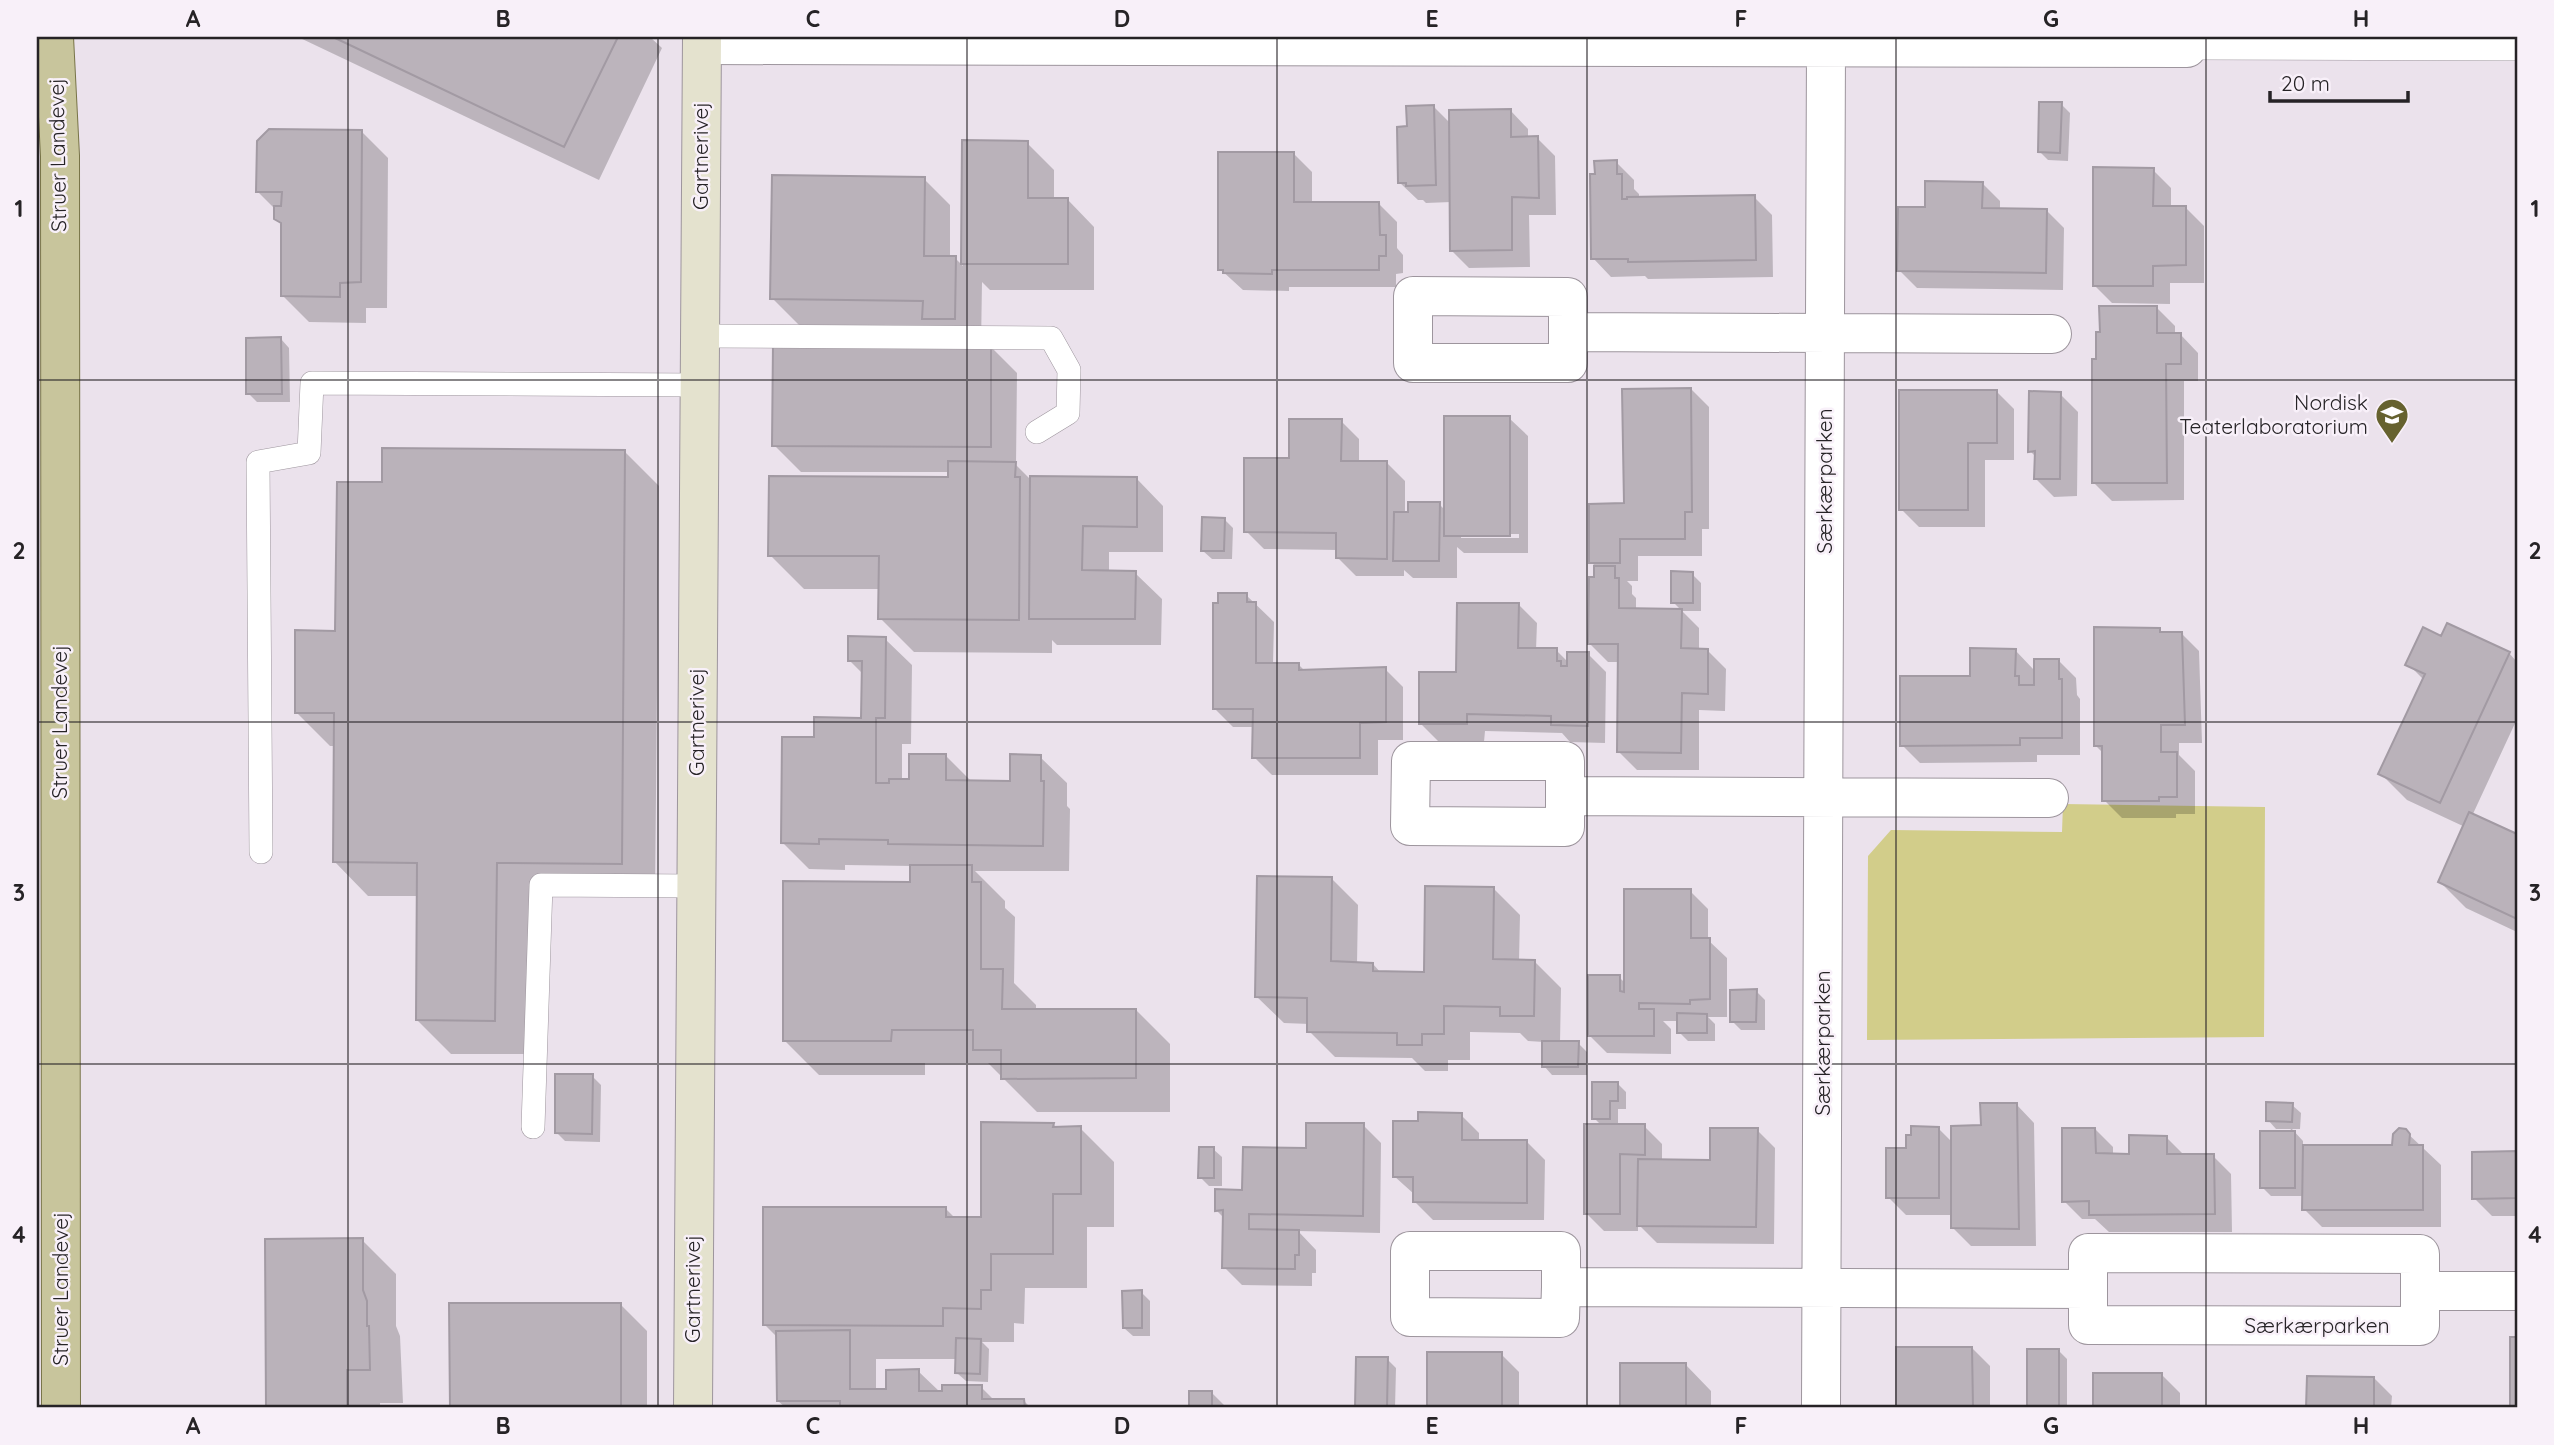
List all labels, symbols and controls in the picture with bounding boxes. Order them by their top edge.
text: A [186,4,201,33]
text: B [495,4,511,33]
text: C [806,4,820,33]
text: D [1114,4,1130,33]
text: E [1425,4,1439,33]
text: F [1735,4,1747,33]
text: G [2043,4,2059,33]
text: H [2353,4,2369,33]
scale bar [2270,60,2409,104]
text: 20 m [2281,70,2330,96]
street label: Struer Landevej [43,78,71,232]
street label: Gartnerivej [687,102,713,210]
text: 1 [15,194,23,223]
text: 1 [2531,194,2539,223]
place label: Nordisk Teaterlaboratorium [2179,389,2368,439]
school or university icon: Nordisk Teaterlaboratorium [2373,396,2411,445]
street label: Særkærparken [1811,408,1837,554]
text: 2 [12,536,26,565]
text: 2 [2528,536,2542,565]
street label: Struer Landevej [46,645,72,799]
street label: Gartnerivej [683,668,709,776]
text: 3 [13,878,25,907]
text: 3 [2529,878,2541,907]
street label: Særkærparken [1809,970,1835,1116]
street label: Struer Landevej [47,1212,73,1366]
text: 4 [12,1220,26,1249]
text: 4 [2528,1220,2542,1249]
street label: Gartnerivej [679,1235,705,1343]
street label: Særkærparken [2244,1312,2390,1338]
text: A [186,1411,201,1440]
text: B [495,1411,511,1440]
text: C [806,1411,820,1440]
text: D [1114,1411,1130,1440]
text: E [1425,1411,1439,1440]
text: F [1735,1411,1747,1440]
text: G [2043,1411,2059,1440]
text: H [2353,1411,2369,1440]

